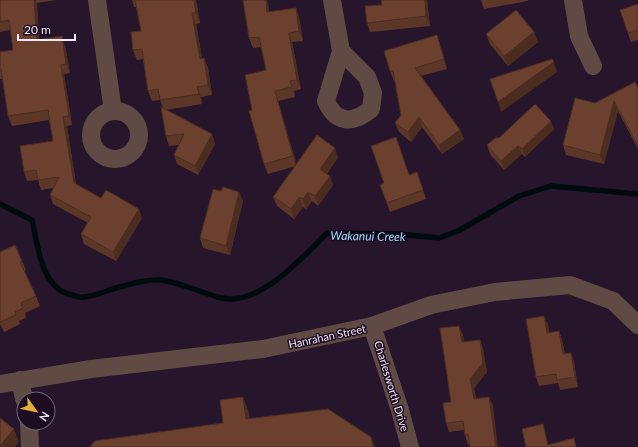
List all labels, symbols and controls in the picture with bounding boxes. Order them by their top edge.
scale bar [18,16,75,42]
text: 20 m [24,22,51,37]
water label: Wakanui Creek [330,228,406,244]
street label: Hanrahan Street [287,321,367,351]
street label: Charlesworth Drive [372,339,412,433]
north arrow [16,391,56,431]
text: N [37,410,53,424]

